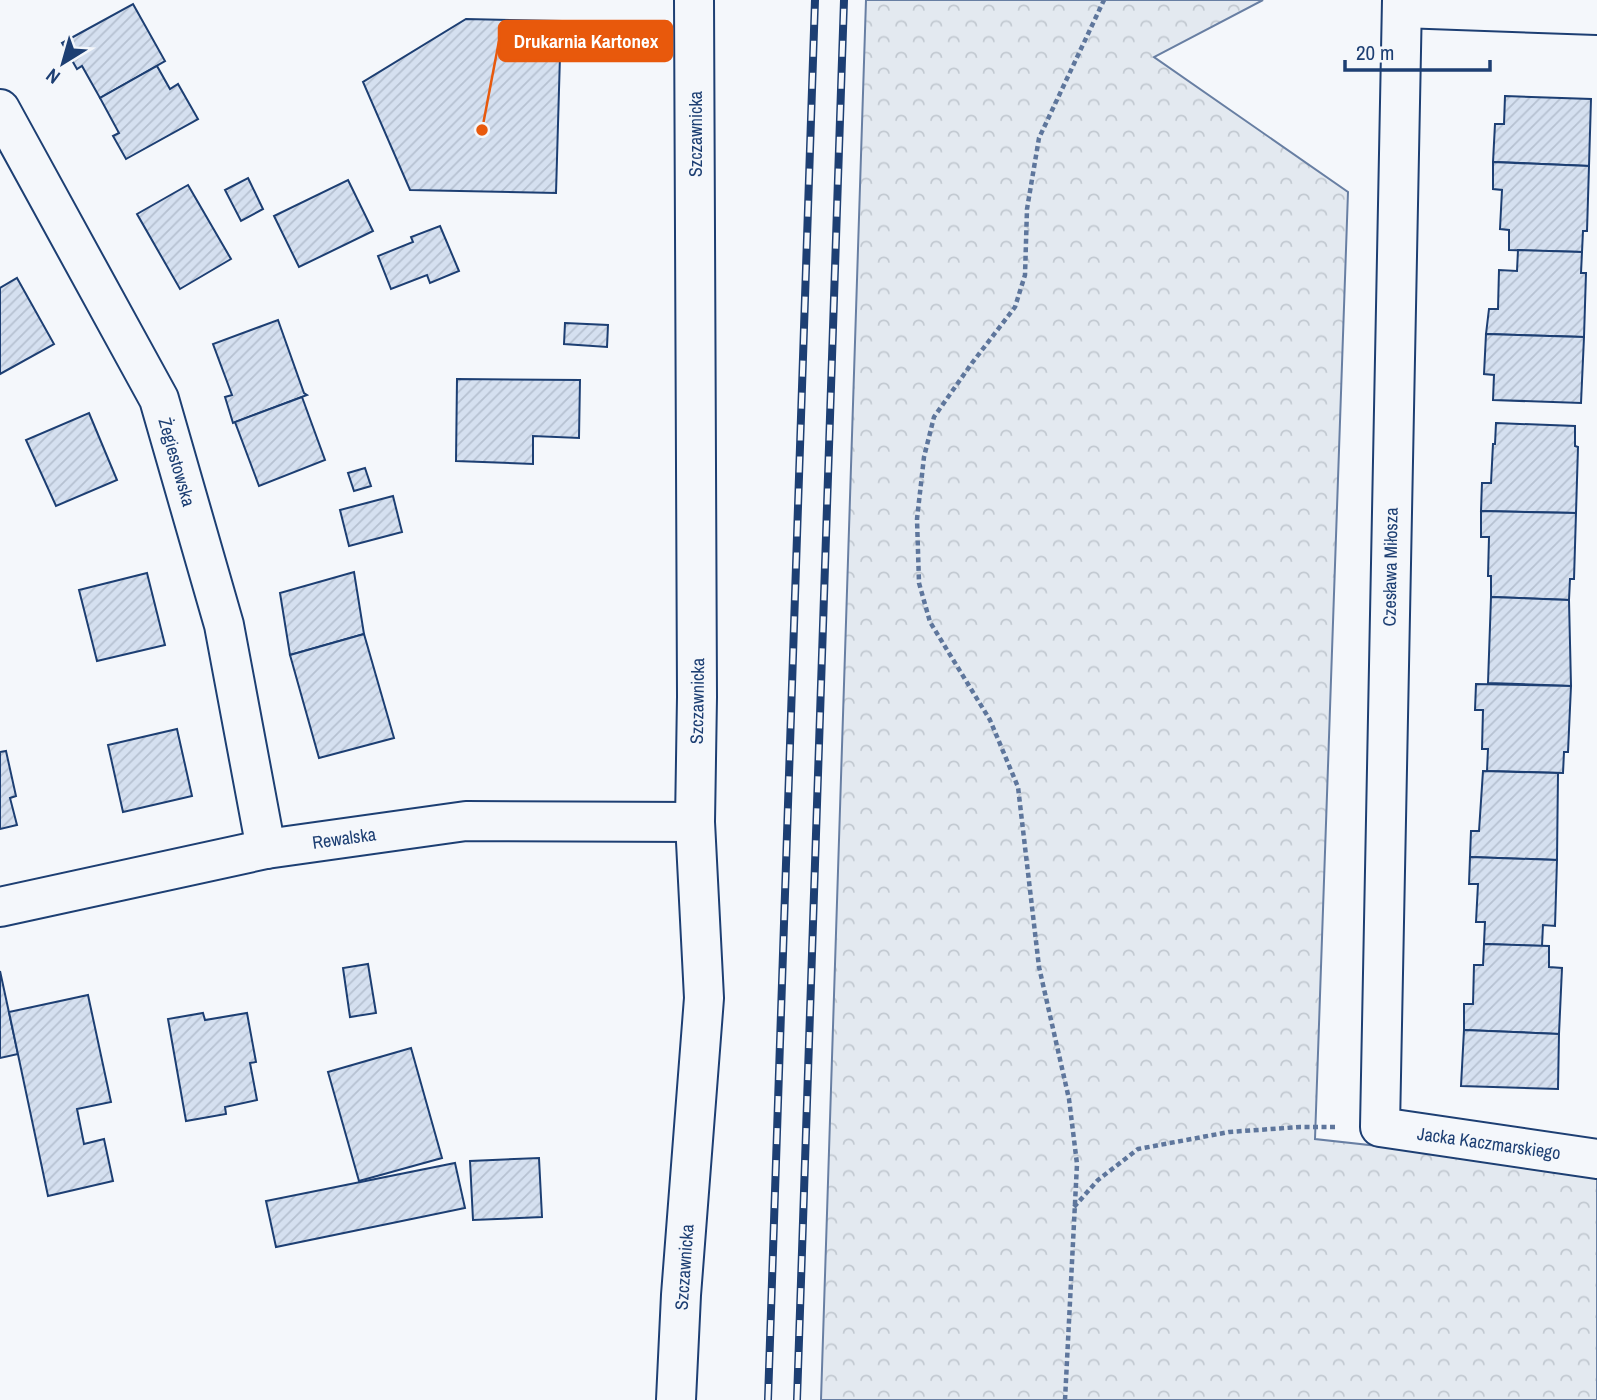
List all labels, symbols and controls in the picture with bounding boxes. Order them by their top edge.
callout: Drukarnia Kartonex [499,21,672,61]
north arrow [28,28,98,98]
text: Drukarnia Kartonex [514,28,659,54]
scale bar [1345,28,1490,72]
text: 20 m [1356,38,1394,67]
text: N [40,63,65,90]
street label: Szczawnicka [683,91,708,177]
street label: Żegiestowska [152,415,202,509]
street label: Czesława Miłosza [1376,507,1404,627]
street label: Szczawnicka [684,658,710,744]
street label: Rewalska [311,821,377,855]
street label: Jacka Kaczmarskiego [1416,1121,1562,1165]
street label: Szczawnicka [669,1223,699,1311]

